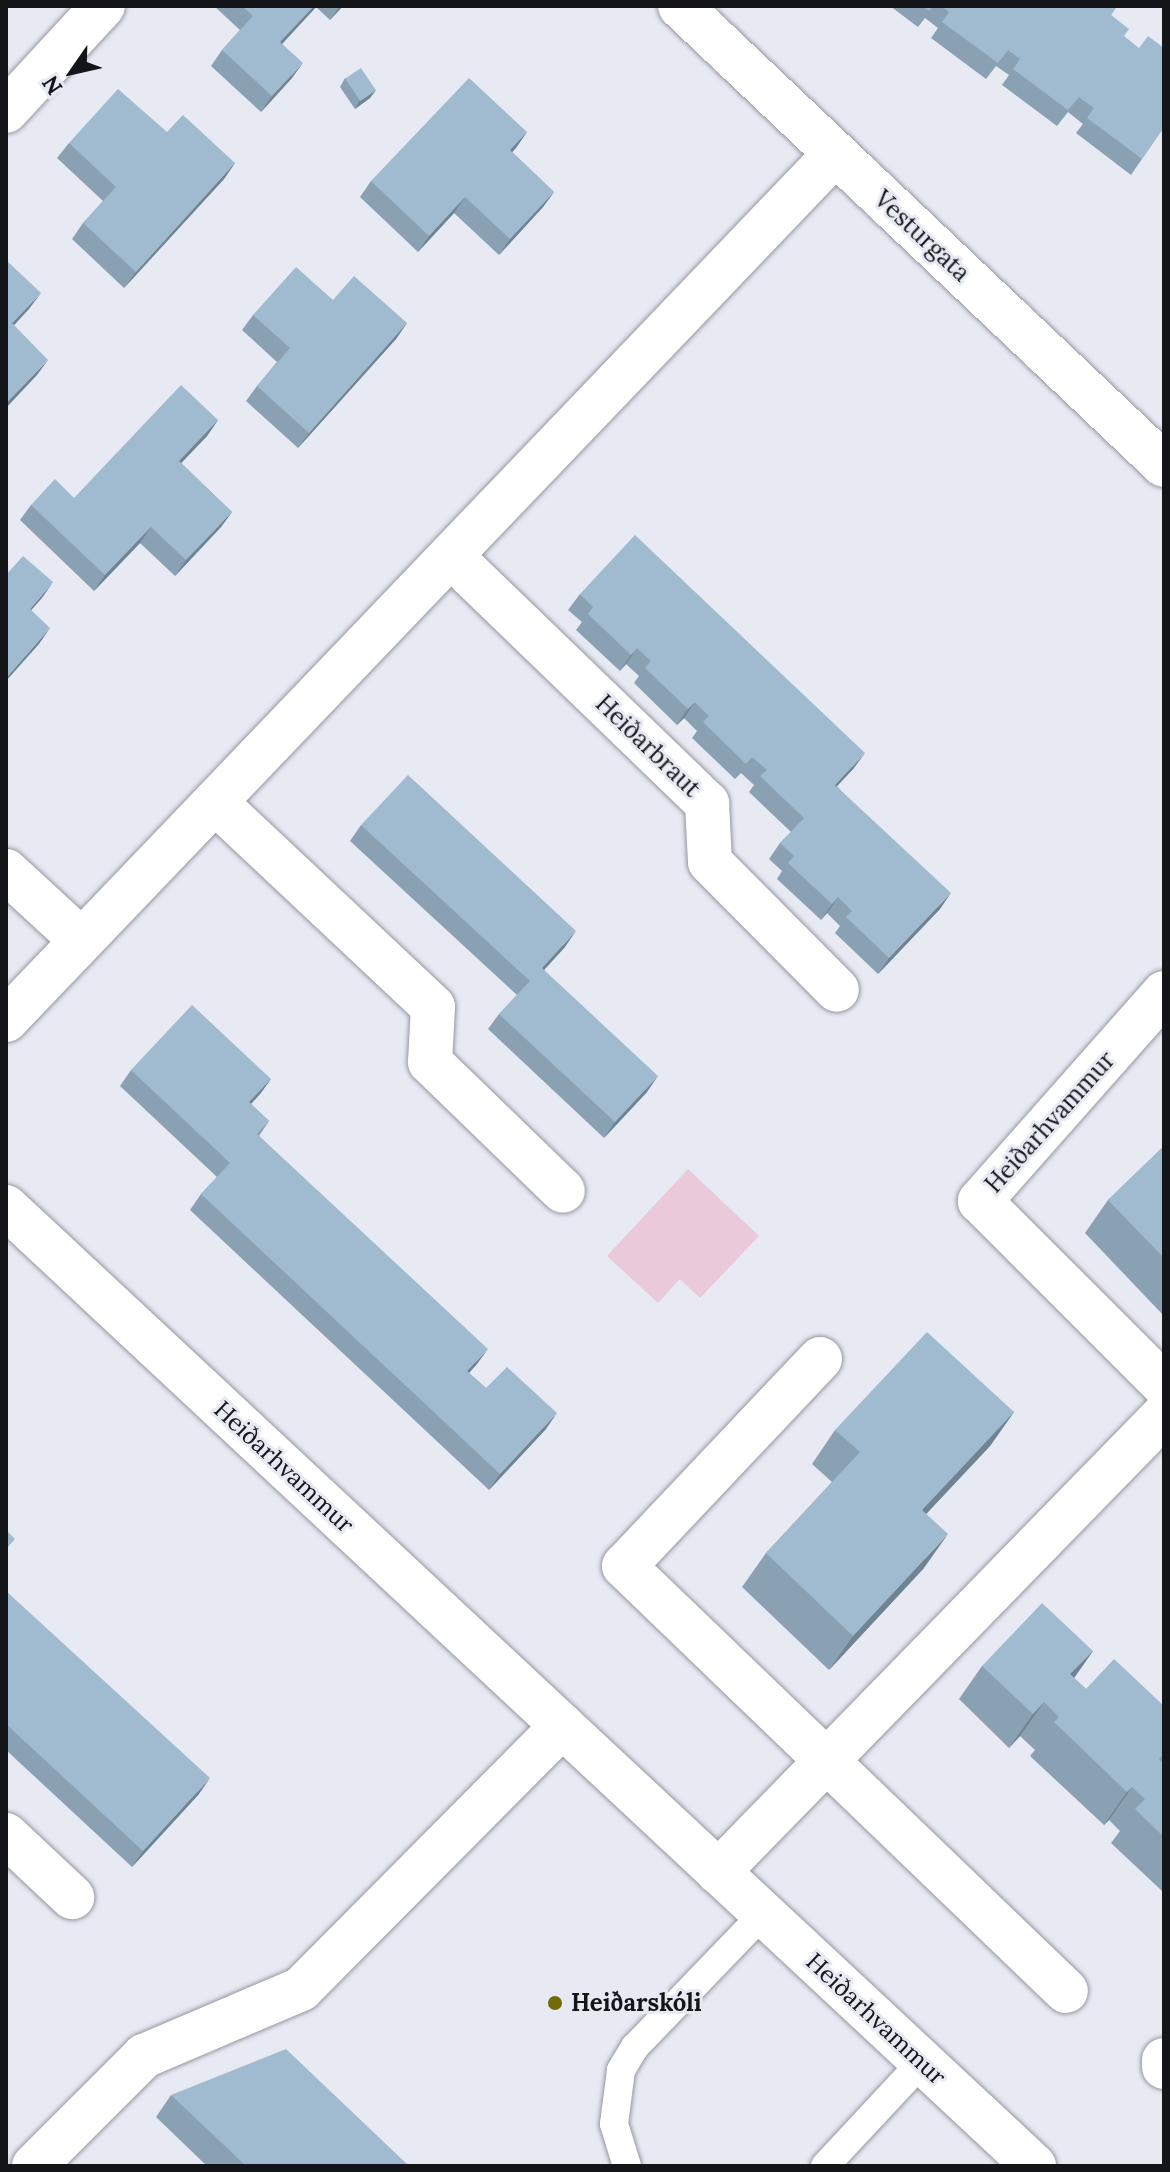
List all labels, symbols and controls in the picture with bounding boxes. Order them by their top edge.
north arrow [32,32,112,112]
text: N [36,71,68,100]
street label: Vesturgata [868,185,976,287]
street label: Heiðarbraut [590,689,706,803]
street label: Heiðarhvammur [979,1045,1121,1199]
street label: Heiðarhvammur [208,1395,360,1539]
street label: Heiðarhvammur [800,1947,952,2091]
place label: Heiðarskóli [571,1989,702,2017]
marker: Heiðarskóli [546,1994,564,2012]

